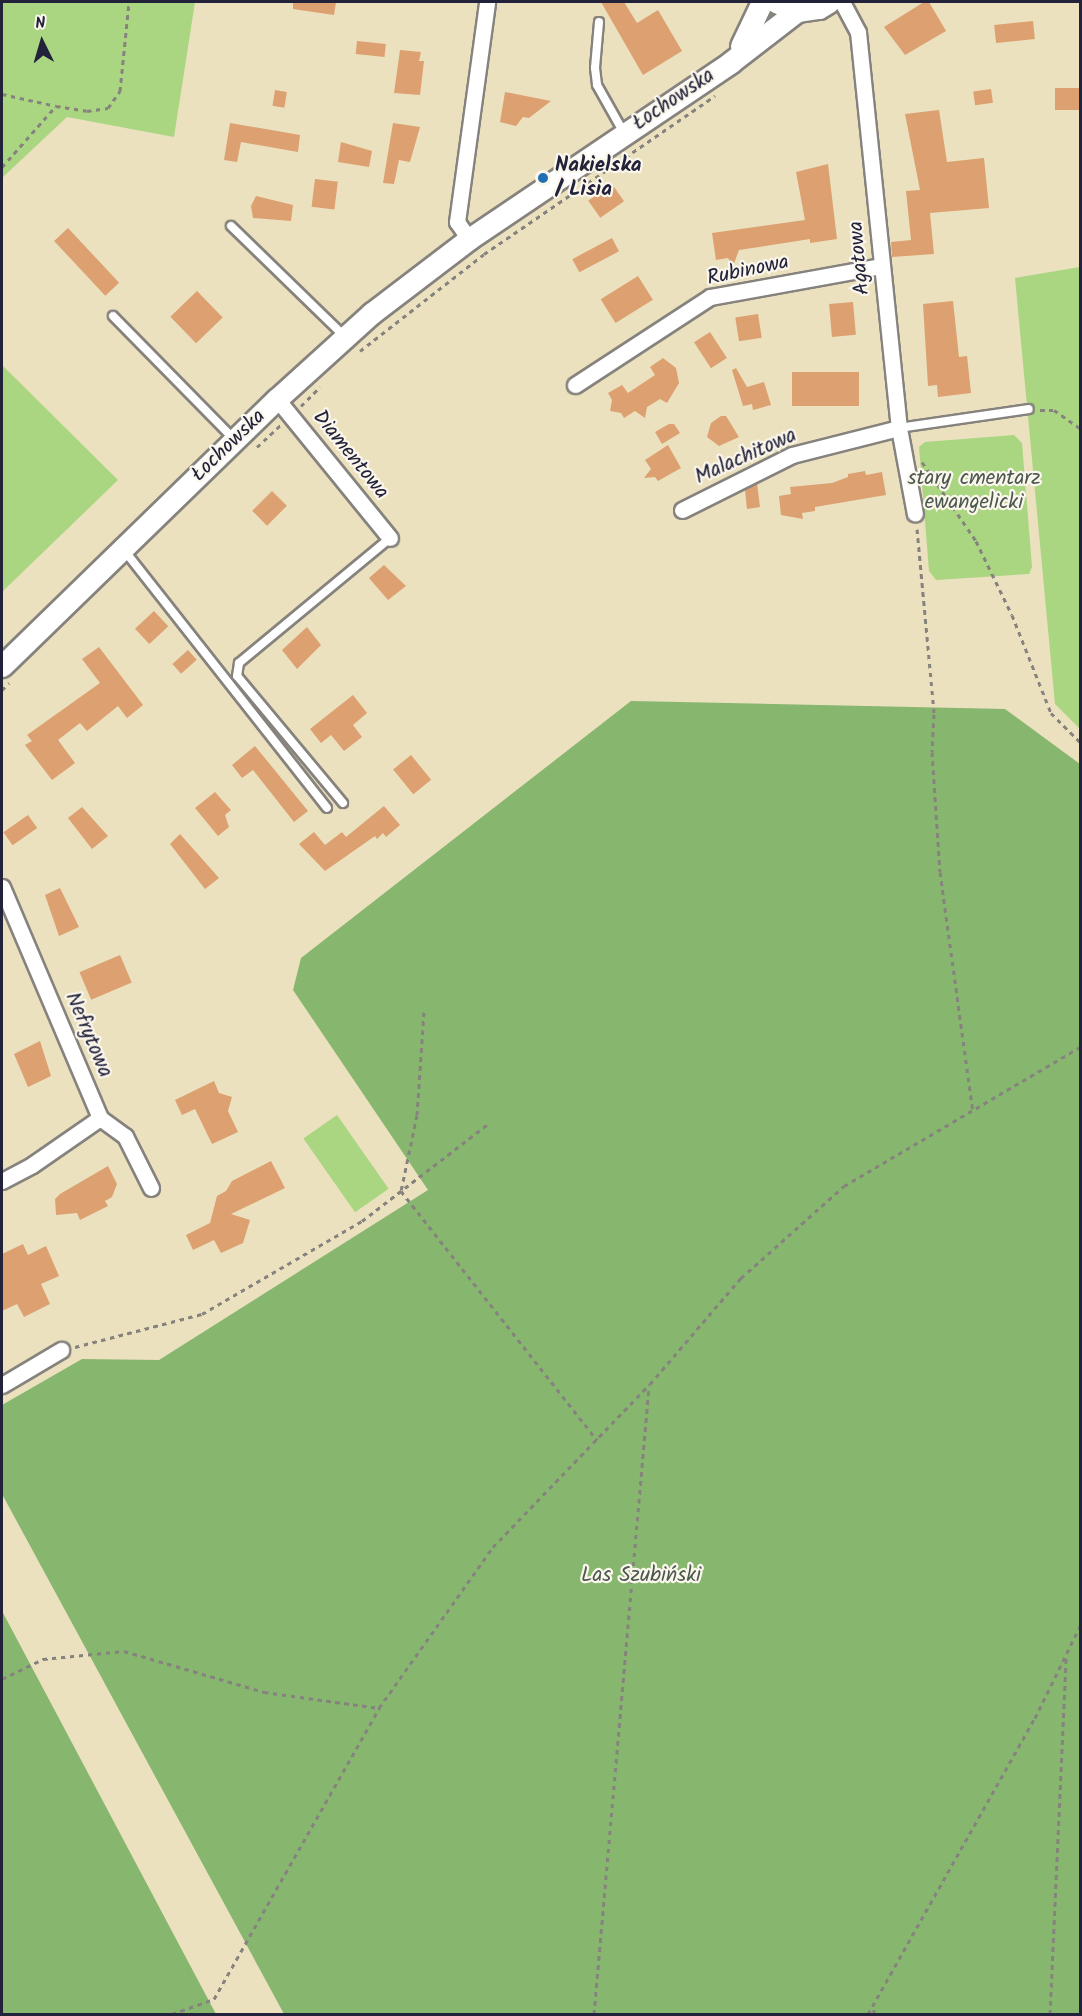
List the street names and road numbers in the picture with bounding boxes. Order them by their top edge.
street label: Łochowska [628,63,720,137]
street label: Agatowa [844,220,876,296]
street label: Rubinowa [705,250,791,292]
street label: Łochowska [187,405,271,487]
street label: Diamentowa [306,405,394,505]
street label: Malachitowa [691,423,801,491]
street label: Nefrytowa [59,989,117,1081]

